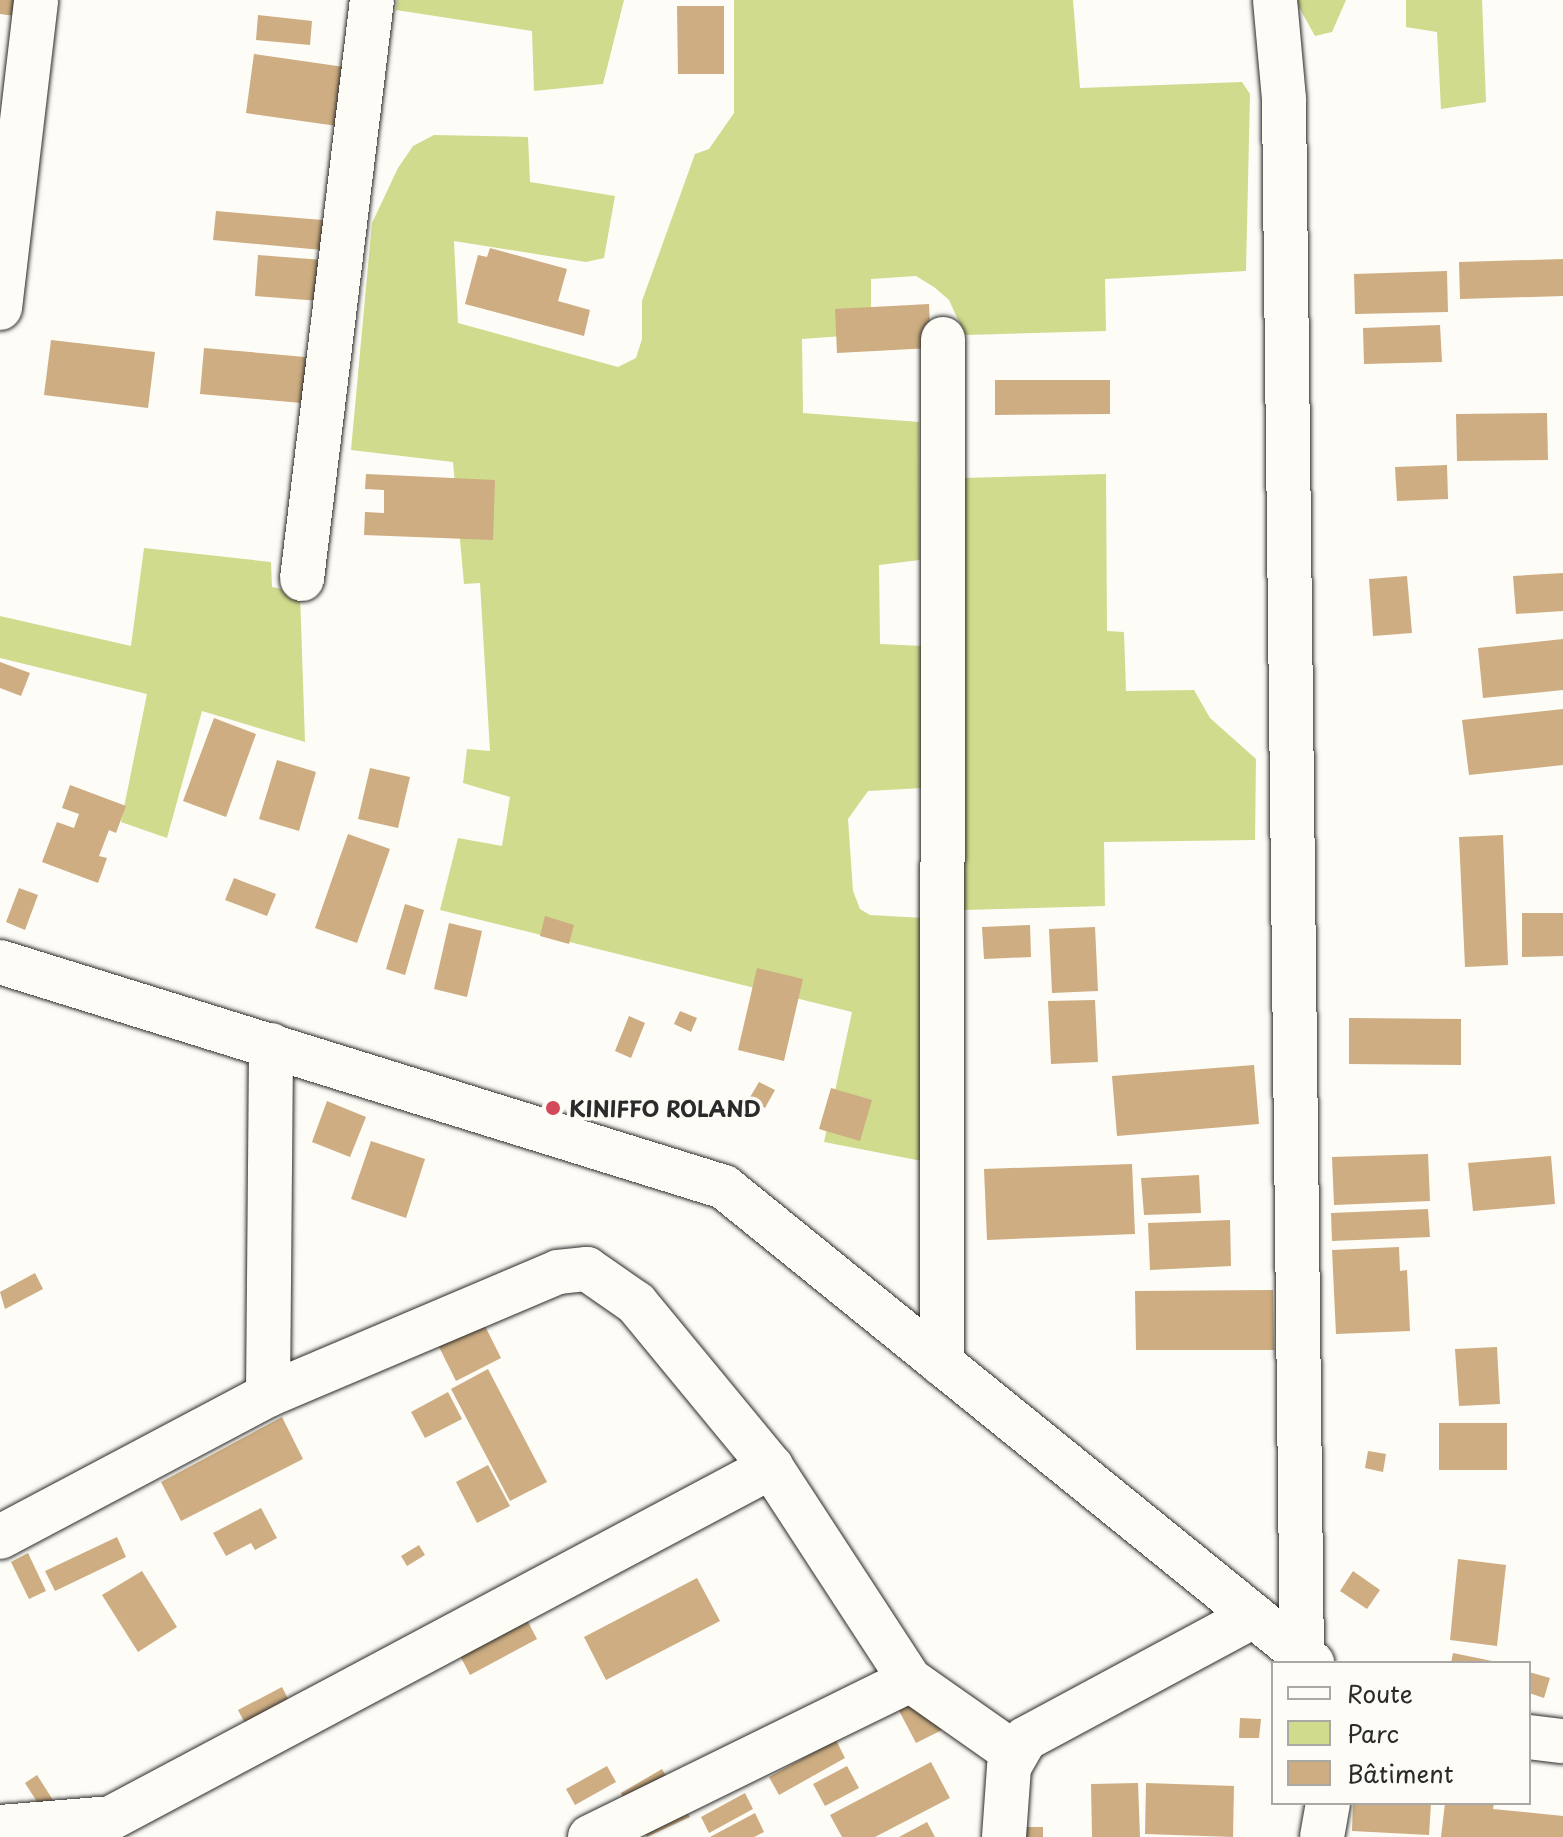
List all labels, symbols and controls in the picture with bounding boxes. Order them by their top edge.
place label: KINIFFO ROLAND [569,1095,761,1121]
marker: KINIFFO ROLAND [544,1099,562,1117]
legend [1271,1661,1531,1805]
text: Route [1347,1675,1413,1711]
text: Parc [1347,1715,1399,1751]
text: Bâtiment [1347,1755,1454,1791]

